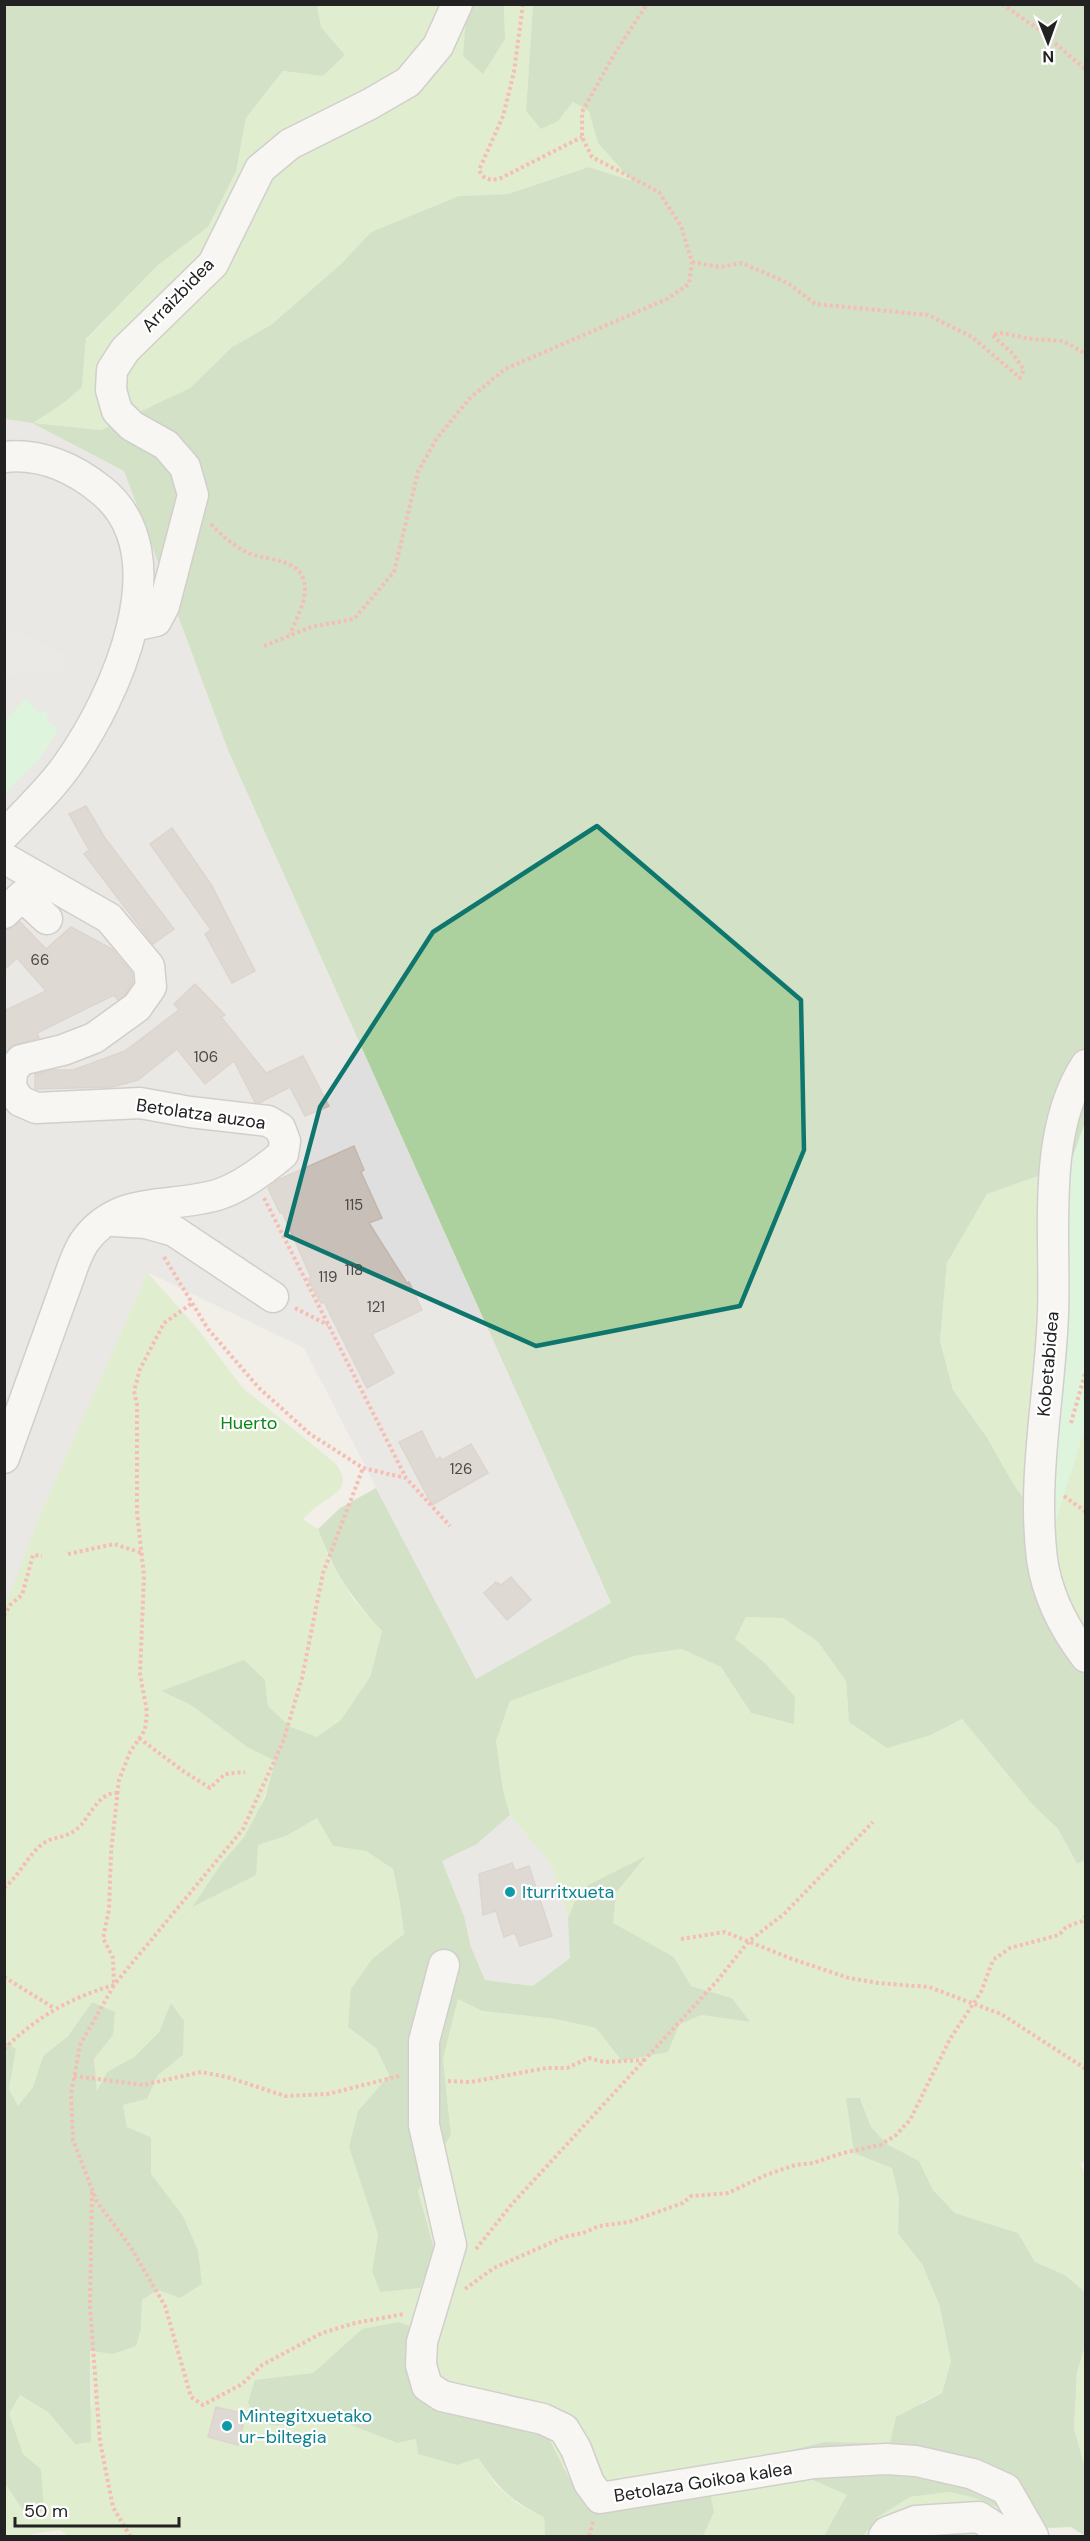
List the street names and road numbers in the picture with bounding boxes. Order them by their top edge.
street label: Arraizbidea [137,253,219,337]
street label: Betolatza auzoa [135,1093,267,1135]
street label: Kobetabidea [1031,1310,1065,1418]
street label: Betolaza Goikoa kalea [612,2456,794,2508]

